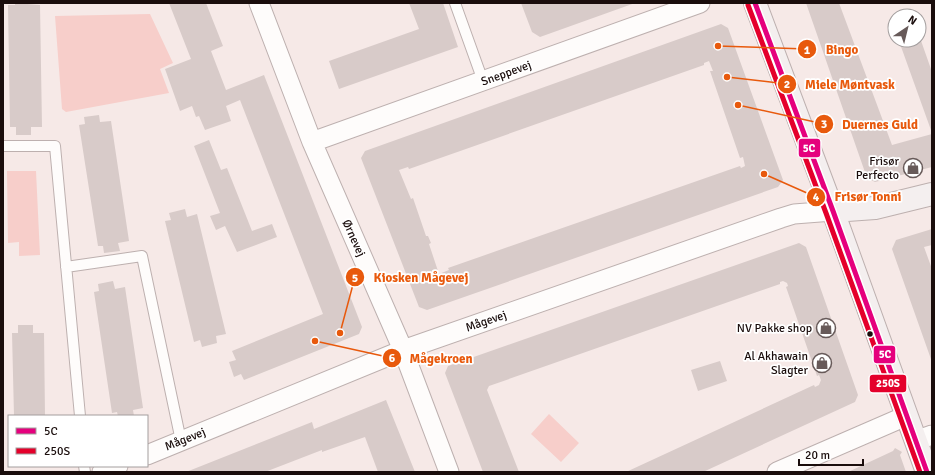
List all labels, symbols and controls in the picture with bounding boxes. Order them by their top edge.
north arrow [887,8,927,48]
text: N [906,13,919,28]
callout: Bingo [797,37,866,62]
text: Bingo [826,42,859,58]
text: 1 [804,43,811,58]
street label: Sneppevej [479,57,533,89]
callout: Miele Møntvask [777,72,903,97]
text: 2 [784,77,790,92]
text: Miele Møntvask [805,77,895,93]
callout: Duernes Guld [814,111,926,136]
text: 3 [821,117,827,132]
text: Duernes Guld [842,117,918,133]
line badge: 5C [798,138,821,158]
text: 5C [803,142,816,155]
place label: Frisør Perfecto [856,154,900,183]
shop icon: Frisør Perfecto [902,157,924,179]
callout: Frisør Tonni [806,184,909,209]
text: Frisør Tonni [835,189,902,205]
text: 4 [813,190,820,205]
street label: Ørnevej [339,217,368,259]
callout: Kiosken Mågevej [345,265,476,290]
text: Kiosken Mågevej [374,270,468,286]
text: 5 [352,271,358,286]
street label: Mågevej [464,307,509,335]
shop icon: NV Pakke shop [815,317,837,339]
place label: NV Pakke shop [737,321,812,336]
unlabelled marker [865,329,875,339]
line badge: 5C [873,345,896,364]
callout: Mågekroen [382,346,481,371]
text: 5C [879,348,892,361]
place label: Al Akhawain Slagter [744,349,809,378]
text: 6 [389,351,396,366]
text: Mågekroen [410,351,473,367]
shop icon: Al Akhawain Slagter [811,352,833,374]
line badge: 250S [869,374,907,393]
text: 250S [876,377,900,390]
legend [8,415,148,467]
text: 5C [44,424,58,439]
street label: Mågevej [163,425,208,454]
scale bar [799,441,863,467]
text: 250S [44,444,70,459]
text: 20 m [805,448,830,463]

